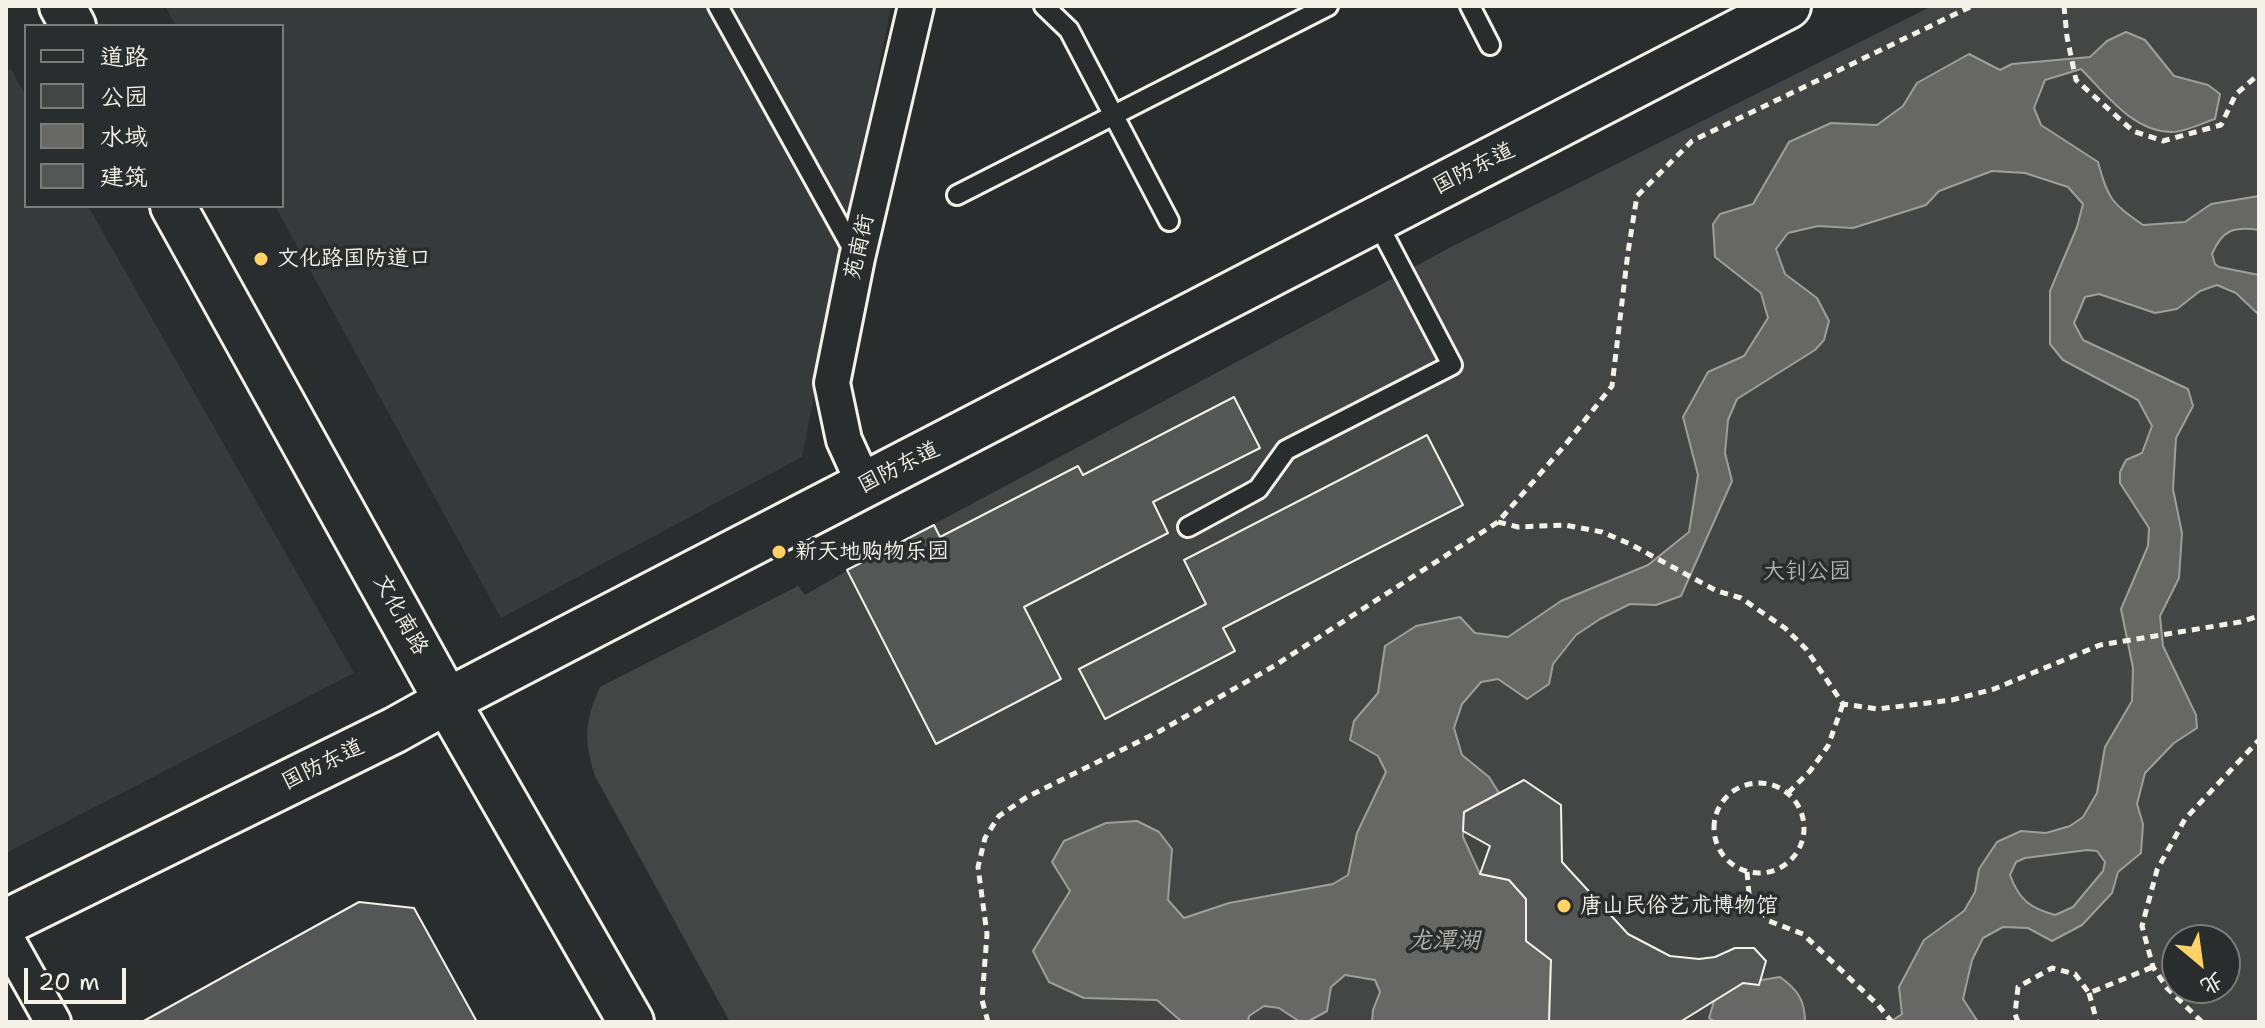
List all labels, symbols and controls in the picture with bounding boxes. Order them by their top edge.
legend [24,24,284,208]
text: 道路 [100,41,148,73]
text: 公园 [100,81,148,113]
text: 水域 [100,121,148,153]
street label: 国防东道 [1429,137,1519,201]
text: 建筑 [100,161,148,193]
street label: 苑南街 [840,212,880,282]
place label: 文化路国防道口 [277,246,431,272]
marker: 文化路国防道口 [252,250,270,268]
street label: 国防东道 [854,436,944,500]
place label: 新天地购物乐园 [795,539,949,565]
marker: 新天地购物乐园 [770,543,788,561]
park label: 大钊公园 [1763,559,1851,585]
street label: 文化南路 [367,570,433,660]
street label: 国防东道 [278,734,368,796]
place label: 唐山民俗艺术博物馆 [1580,893,1778,919]
marker: 唐山民俗艺术博物馆 [1555,897,1573,915]
north arrow [2161,924,2241,1004]
water label: 龙潭湖 [1408,928,1480,956]
scale bar [28,952,130,1002]
text: 20 m [38,966,100,998]
text: 北 [2195,966,2229,1002]

